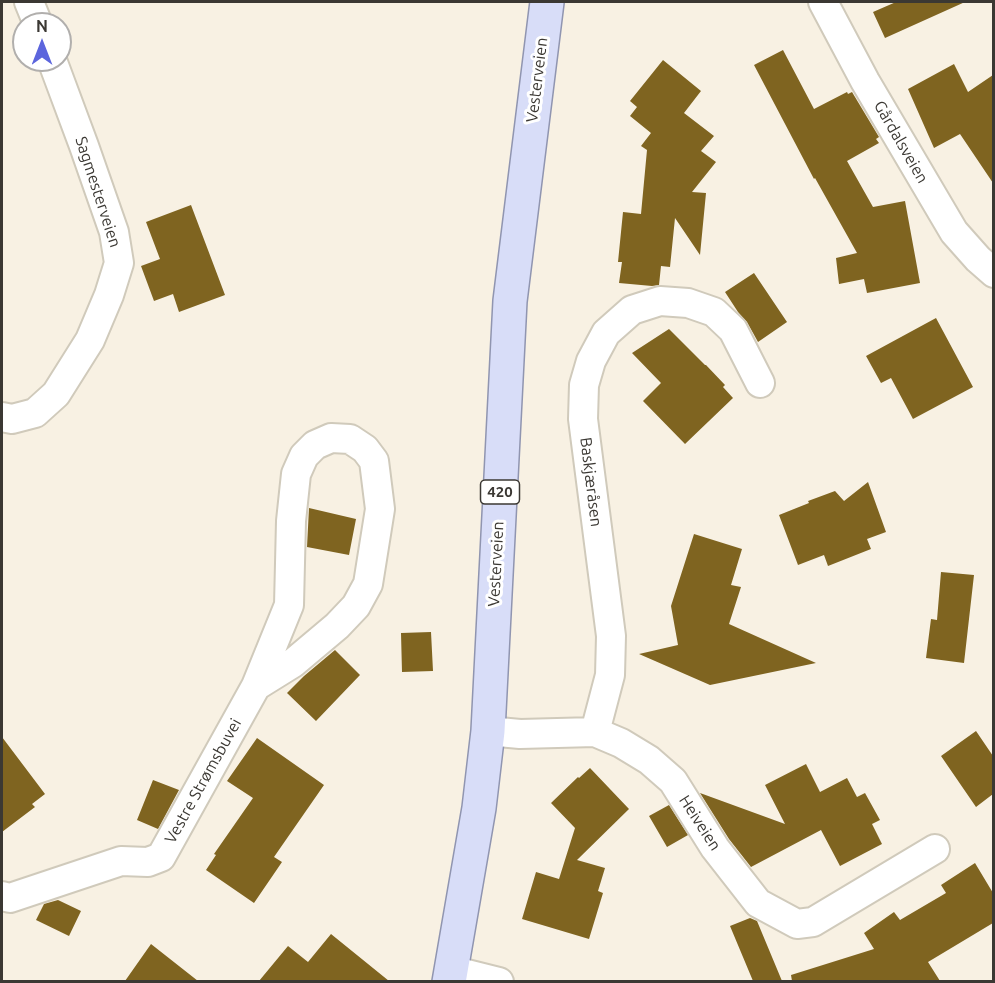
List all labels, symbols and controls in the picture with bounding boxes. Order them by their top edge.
north arrow [12,12,72,72]
text: N [36,17,48,35]
street label: Vesterveien [522,36,552,124]
street label: Gårdalsveien [870,97,932,187]
street label: Sagmesterveien [71,134,125,250]
street label: Baskjæråsen [576,436,606,528]
road number: 420 [480,480,520,504]
street label: Vesterveien [484,521,508,607]
street label: Vestre Strømsbuvei [161,715,245,847]
street label: Heiveien [675,792,725,854]

